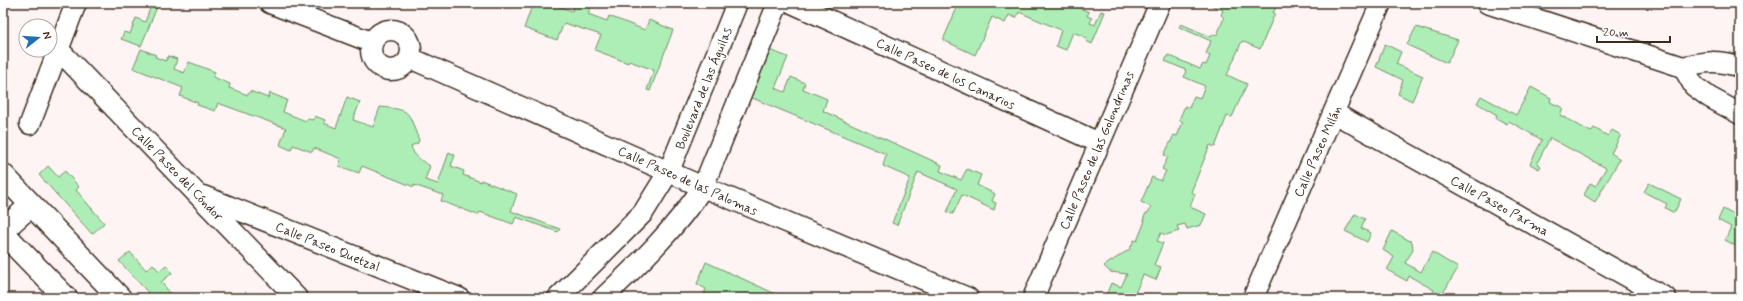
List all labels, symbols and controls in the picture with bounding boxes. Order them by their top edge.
north arrow [18,18,58,58]
scale bar [1597,18,1670,44]
street label: Boulevard de las Águilas [671,25,737,152]
text: 20 m [1603,25,1629,41]
text: N [39,30,54,41]
street label: Calle Paseo de los Canarios [873,35,1018,114]
street label: Calle Paseo de las Golondrinas [1056,69,1139,232]
street label: Calle Paseo Milán [1291,103,1346,200]
street label: Calle Paseo del Cóndor [127,123,227,226]
street label: Calle Paseo de las Palomas [615,143,760,220]
street label: Calle Paseo Parma [1447,172,1552,241]
street label: Calle Paseo Quetzal [273,219,382,276]

